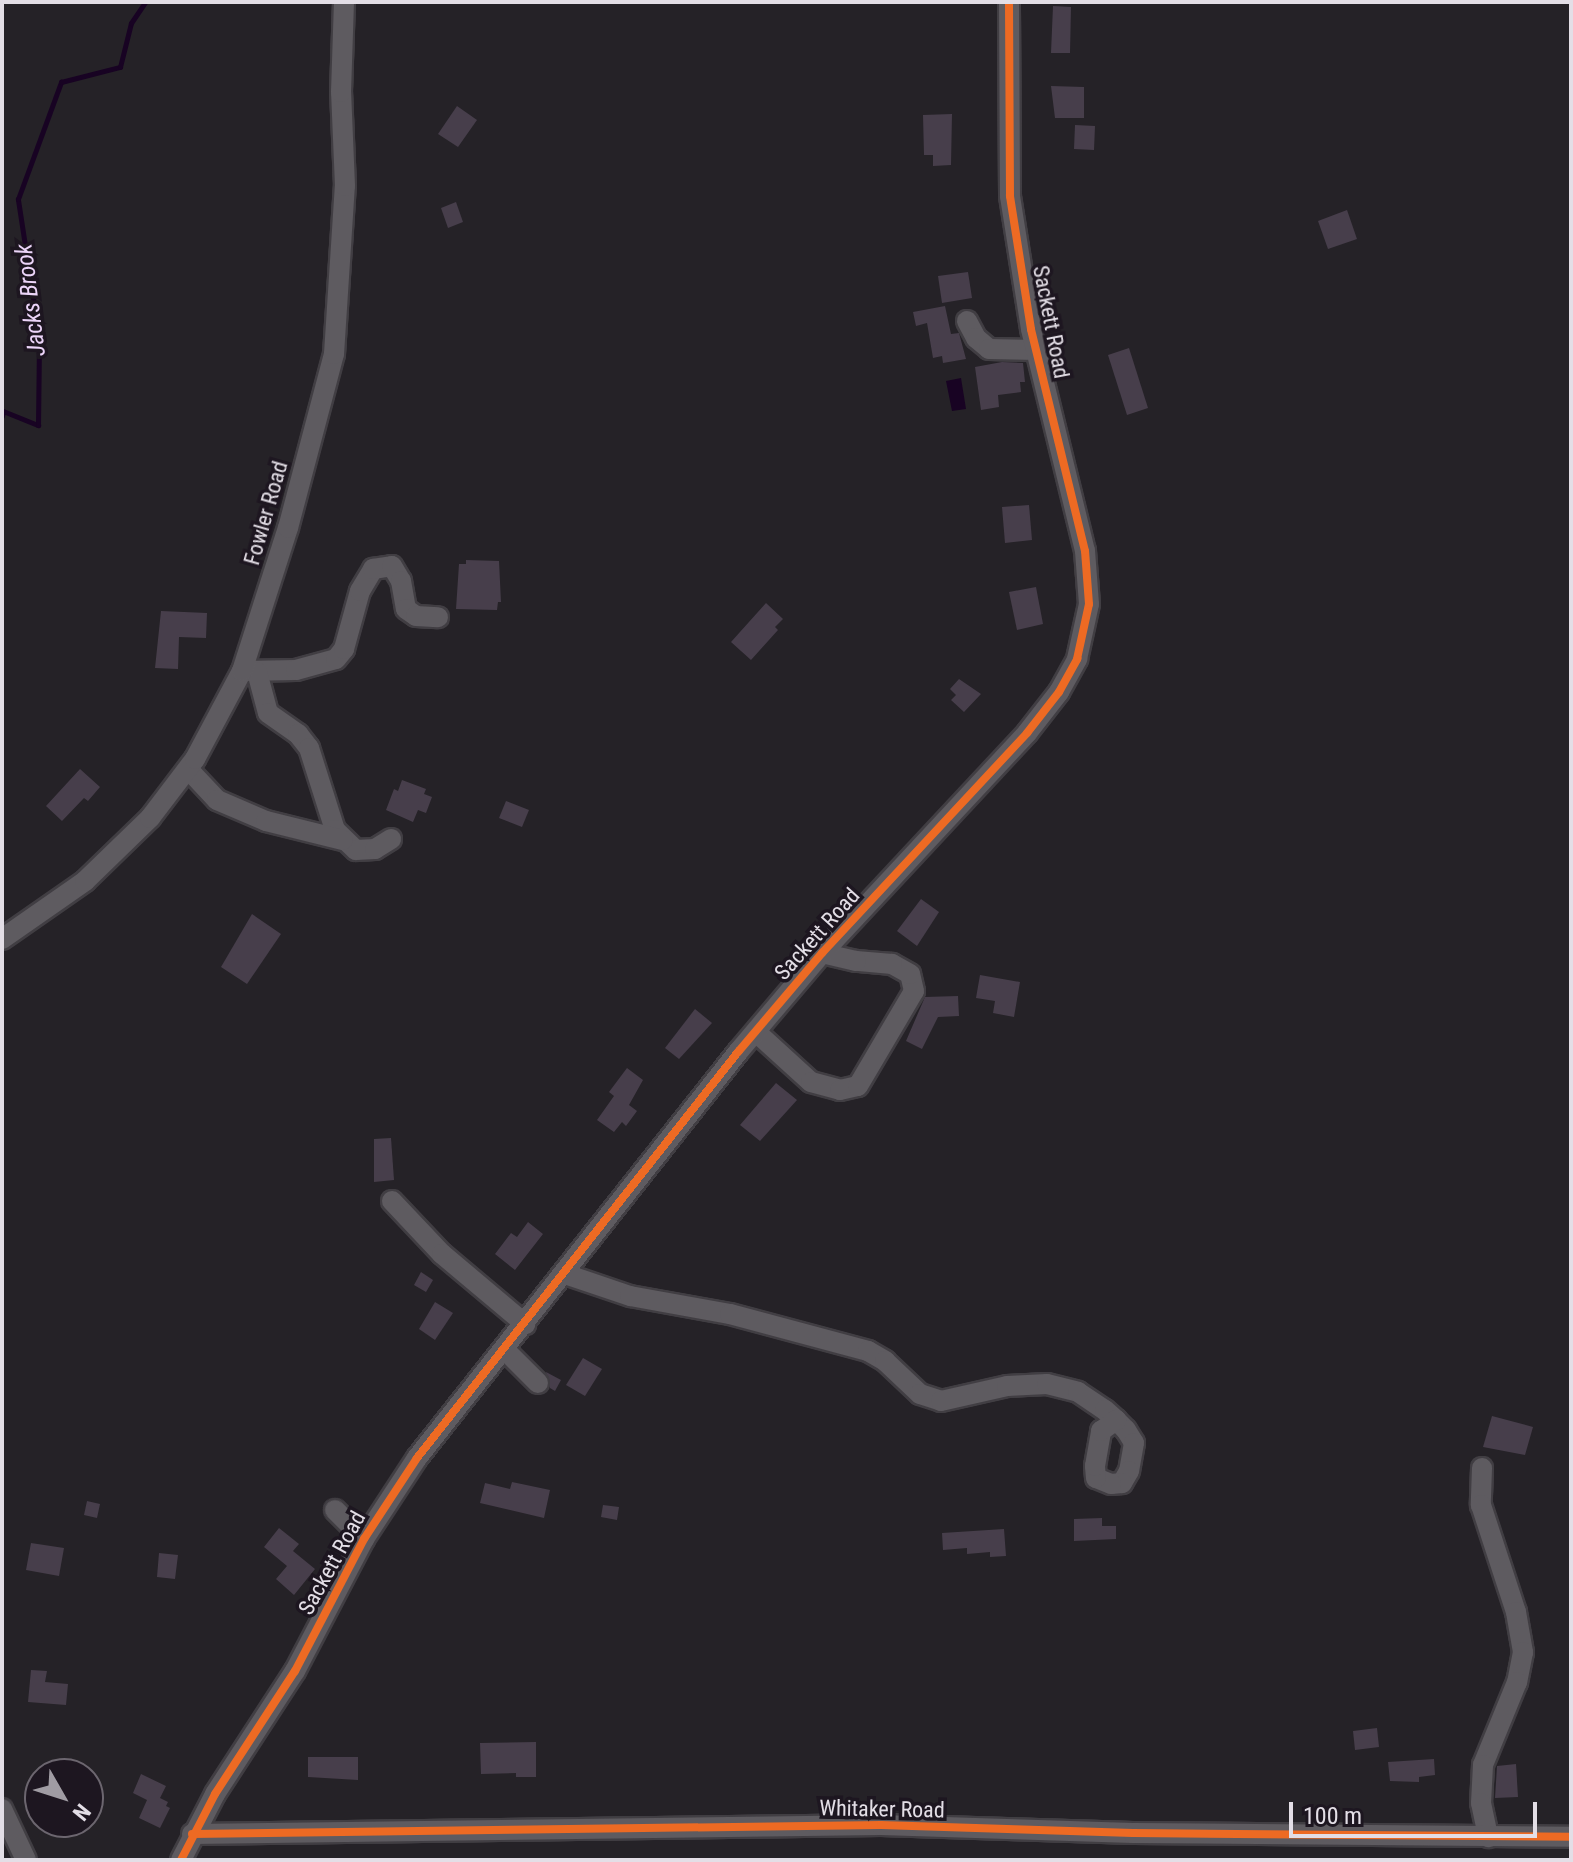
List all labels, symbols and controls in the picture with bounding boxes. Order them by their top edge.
water label: Jacks Brook [10,242,52,358]
street label: Sackett Road [1027,263,1075,381]
street label: Fowler Road [239,458,293,568]
street label: Sackett Road [769,883,865,985]
street label: Sackett Road [293,1507,371,1619]
north arrow [24,1758,104,1838]
scale bar [1293,1786,1541,1836]
street label: Whitaker Road [819,1795,945,1823]
text: N [68,1799,95,1825]
text: 100 m [1303,1802,1362,1830]

